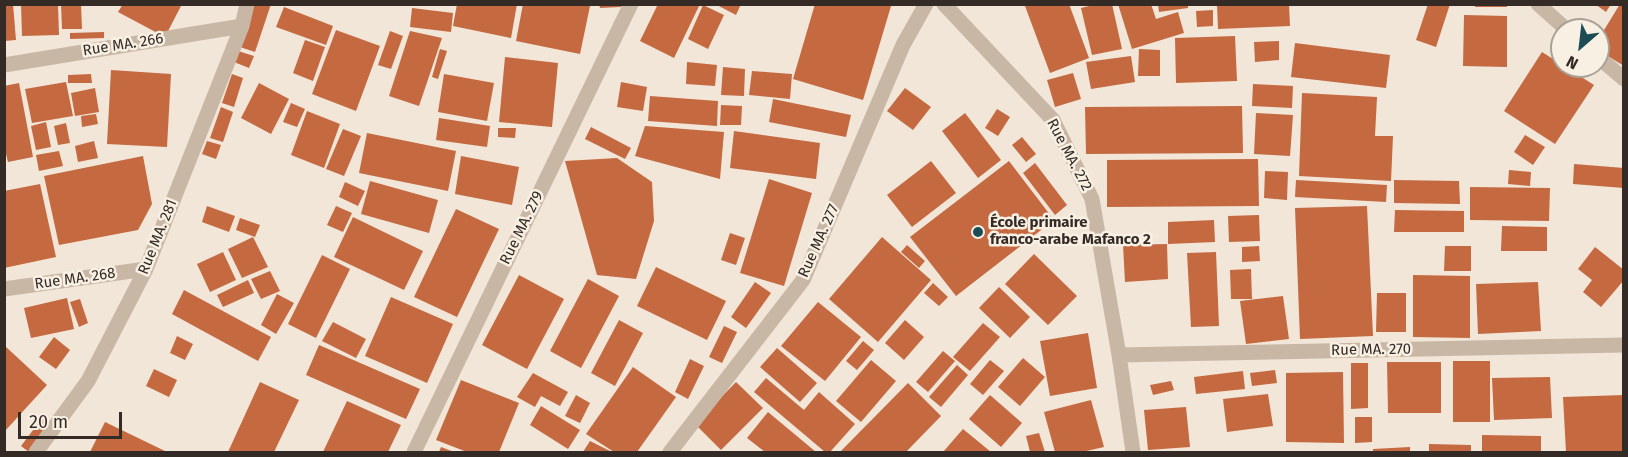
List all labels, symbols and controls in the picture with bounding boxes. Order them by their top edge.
north arrow [1550,18,1610,78]
street label: Rue MA. 266 [81,30,165,60]
text: N [1563,52,1581,73]
street label: Rue MA. 272 [1043,116,1095,194]
street label: Rue MA. 279 [497,188,547,268]
street label: Rue MA. 281 [135,197,181,277]
street label: Rue MA. 277 [795,202,843,280]
place label: École primaire franco-arabe Mafanco 2 [990,214,1151,249]
marker: École primaire franco-arabe Mafanco 2 [971,225,985,239]
street label: Rue MA. 268 [33,264,117,294]
street label: Rue MA. 270 [1331,340,1411,360]
scale bar [21,400,124,438]
text: 20 m [29,411,68,433]

